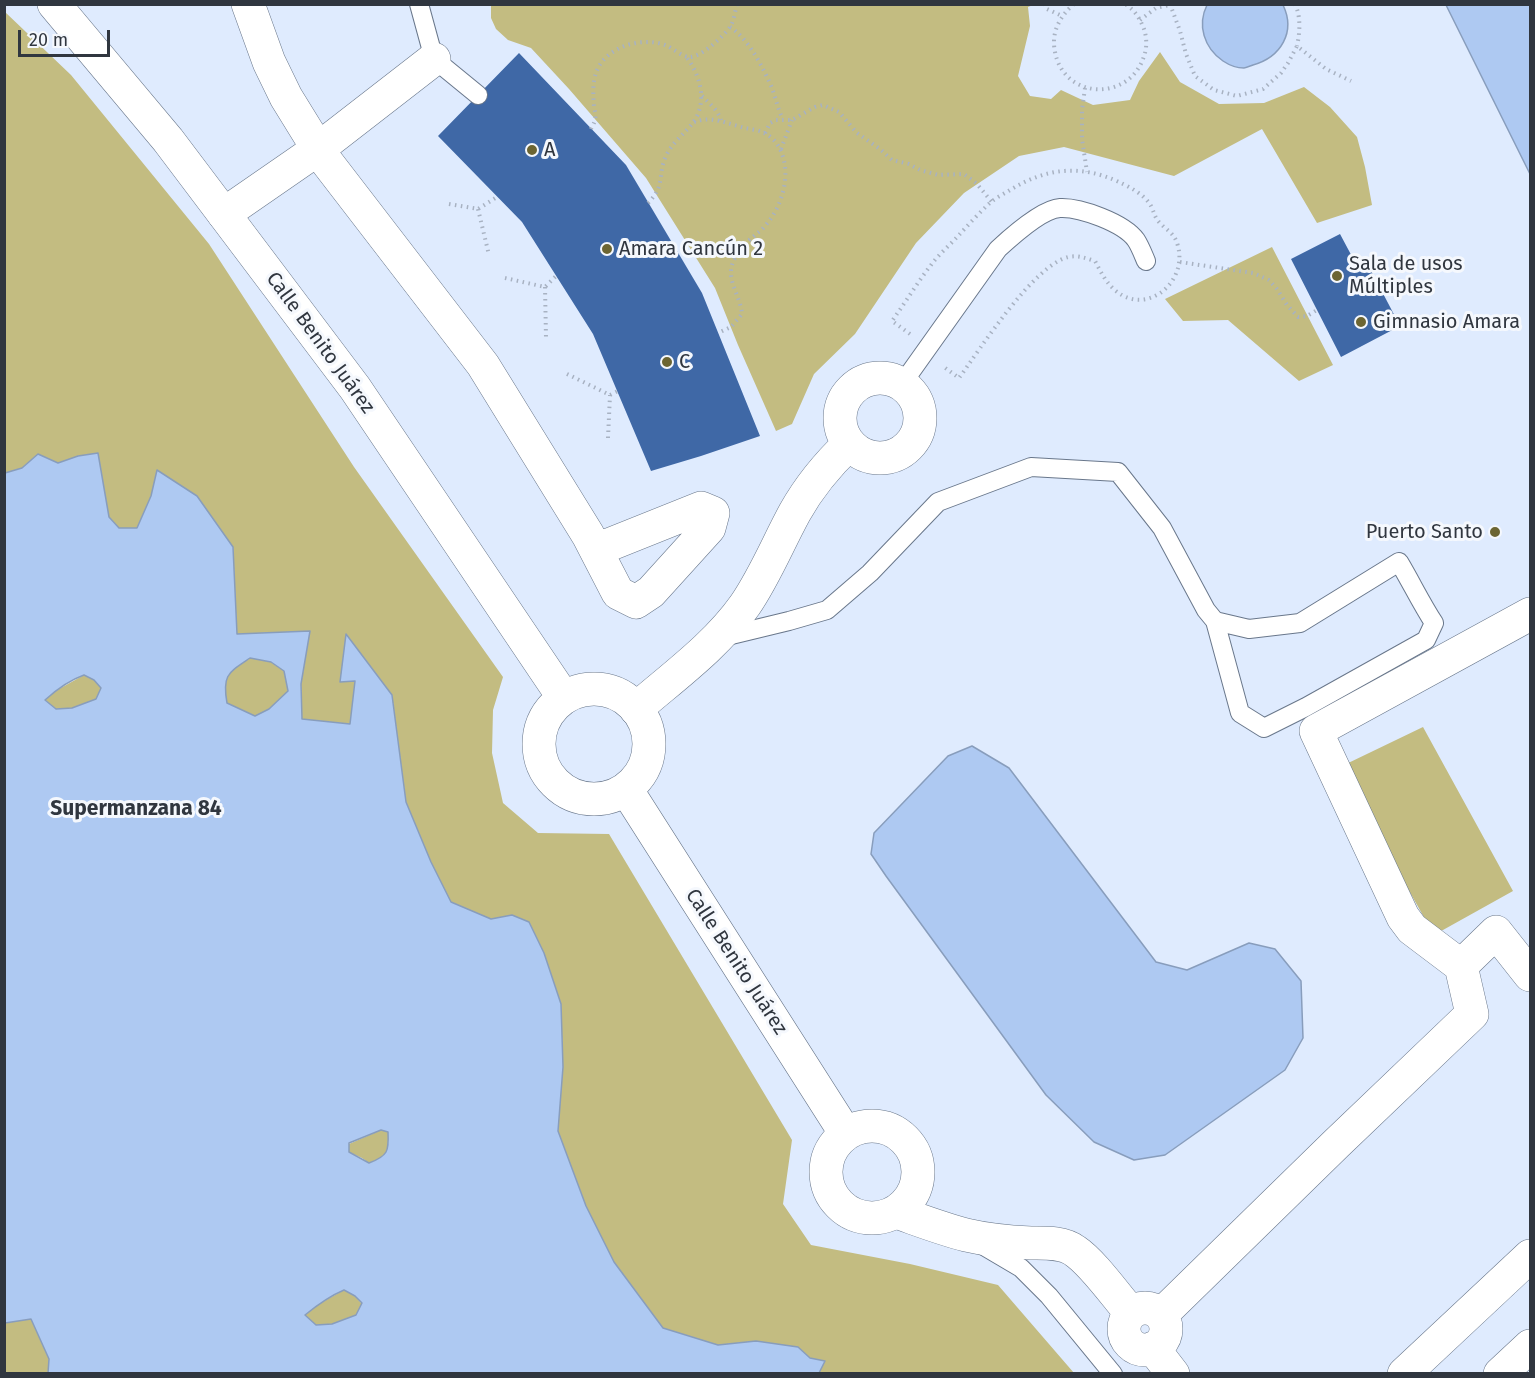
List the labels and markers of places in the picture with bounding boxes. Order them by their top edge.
place label: A [544,138,555,162]
marker: A [525,143,539,157]
place label: Amara Cancún 2 [619,237,763,261]
marker: Amara Cancún 2 [600,242,614,256]
place label: Sala de usos Múltiples [1349,252,1463,299]
marker: Sala de usos Múltiples [1330,269,1344,283]
place label: Gimnasio Amara [1373,310,1520,334]
marker: Gimnasio Amara [1354,315,1368,329]
place label: C [679,350,690,374]
marker: C [660,355,674,369]
place label: Puerto Santo [1366,520,1483,544]
marker: Puerto Santo [1488,525,1502,539]

